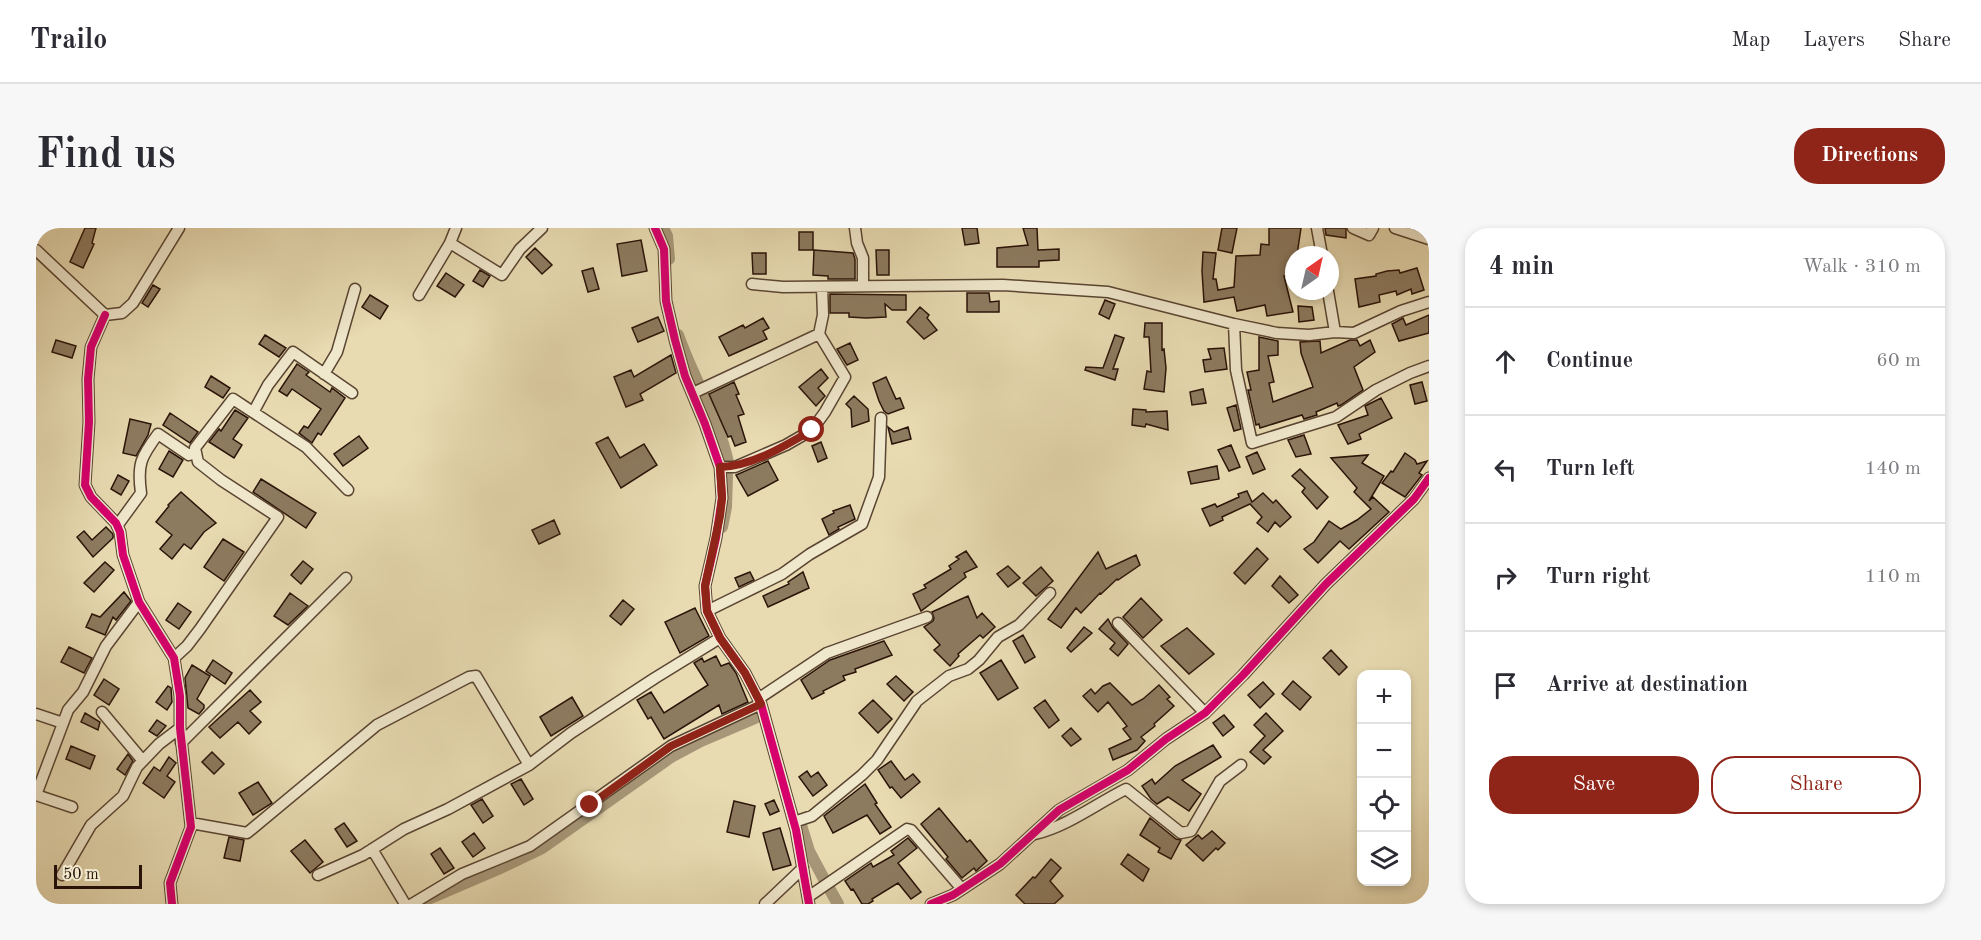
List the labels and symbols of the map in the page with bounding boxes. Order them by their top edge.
north arrow [1285,246,1339,300]
route start [798,416,824,442]
route end [576,791,602,817]
scale bar [54,862,142,890]

